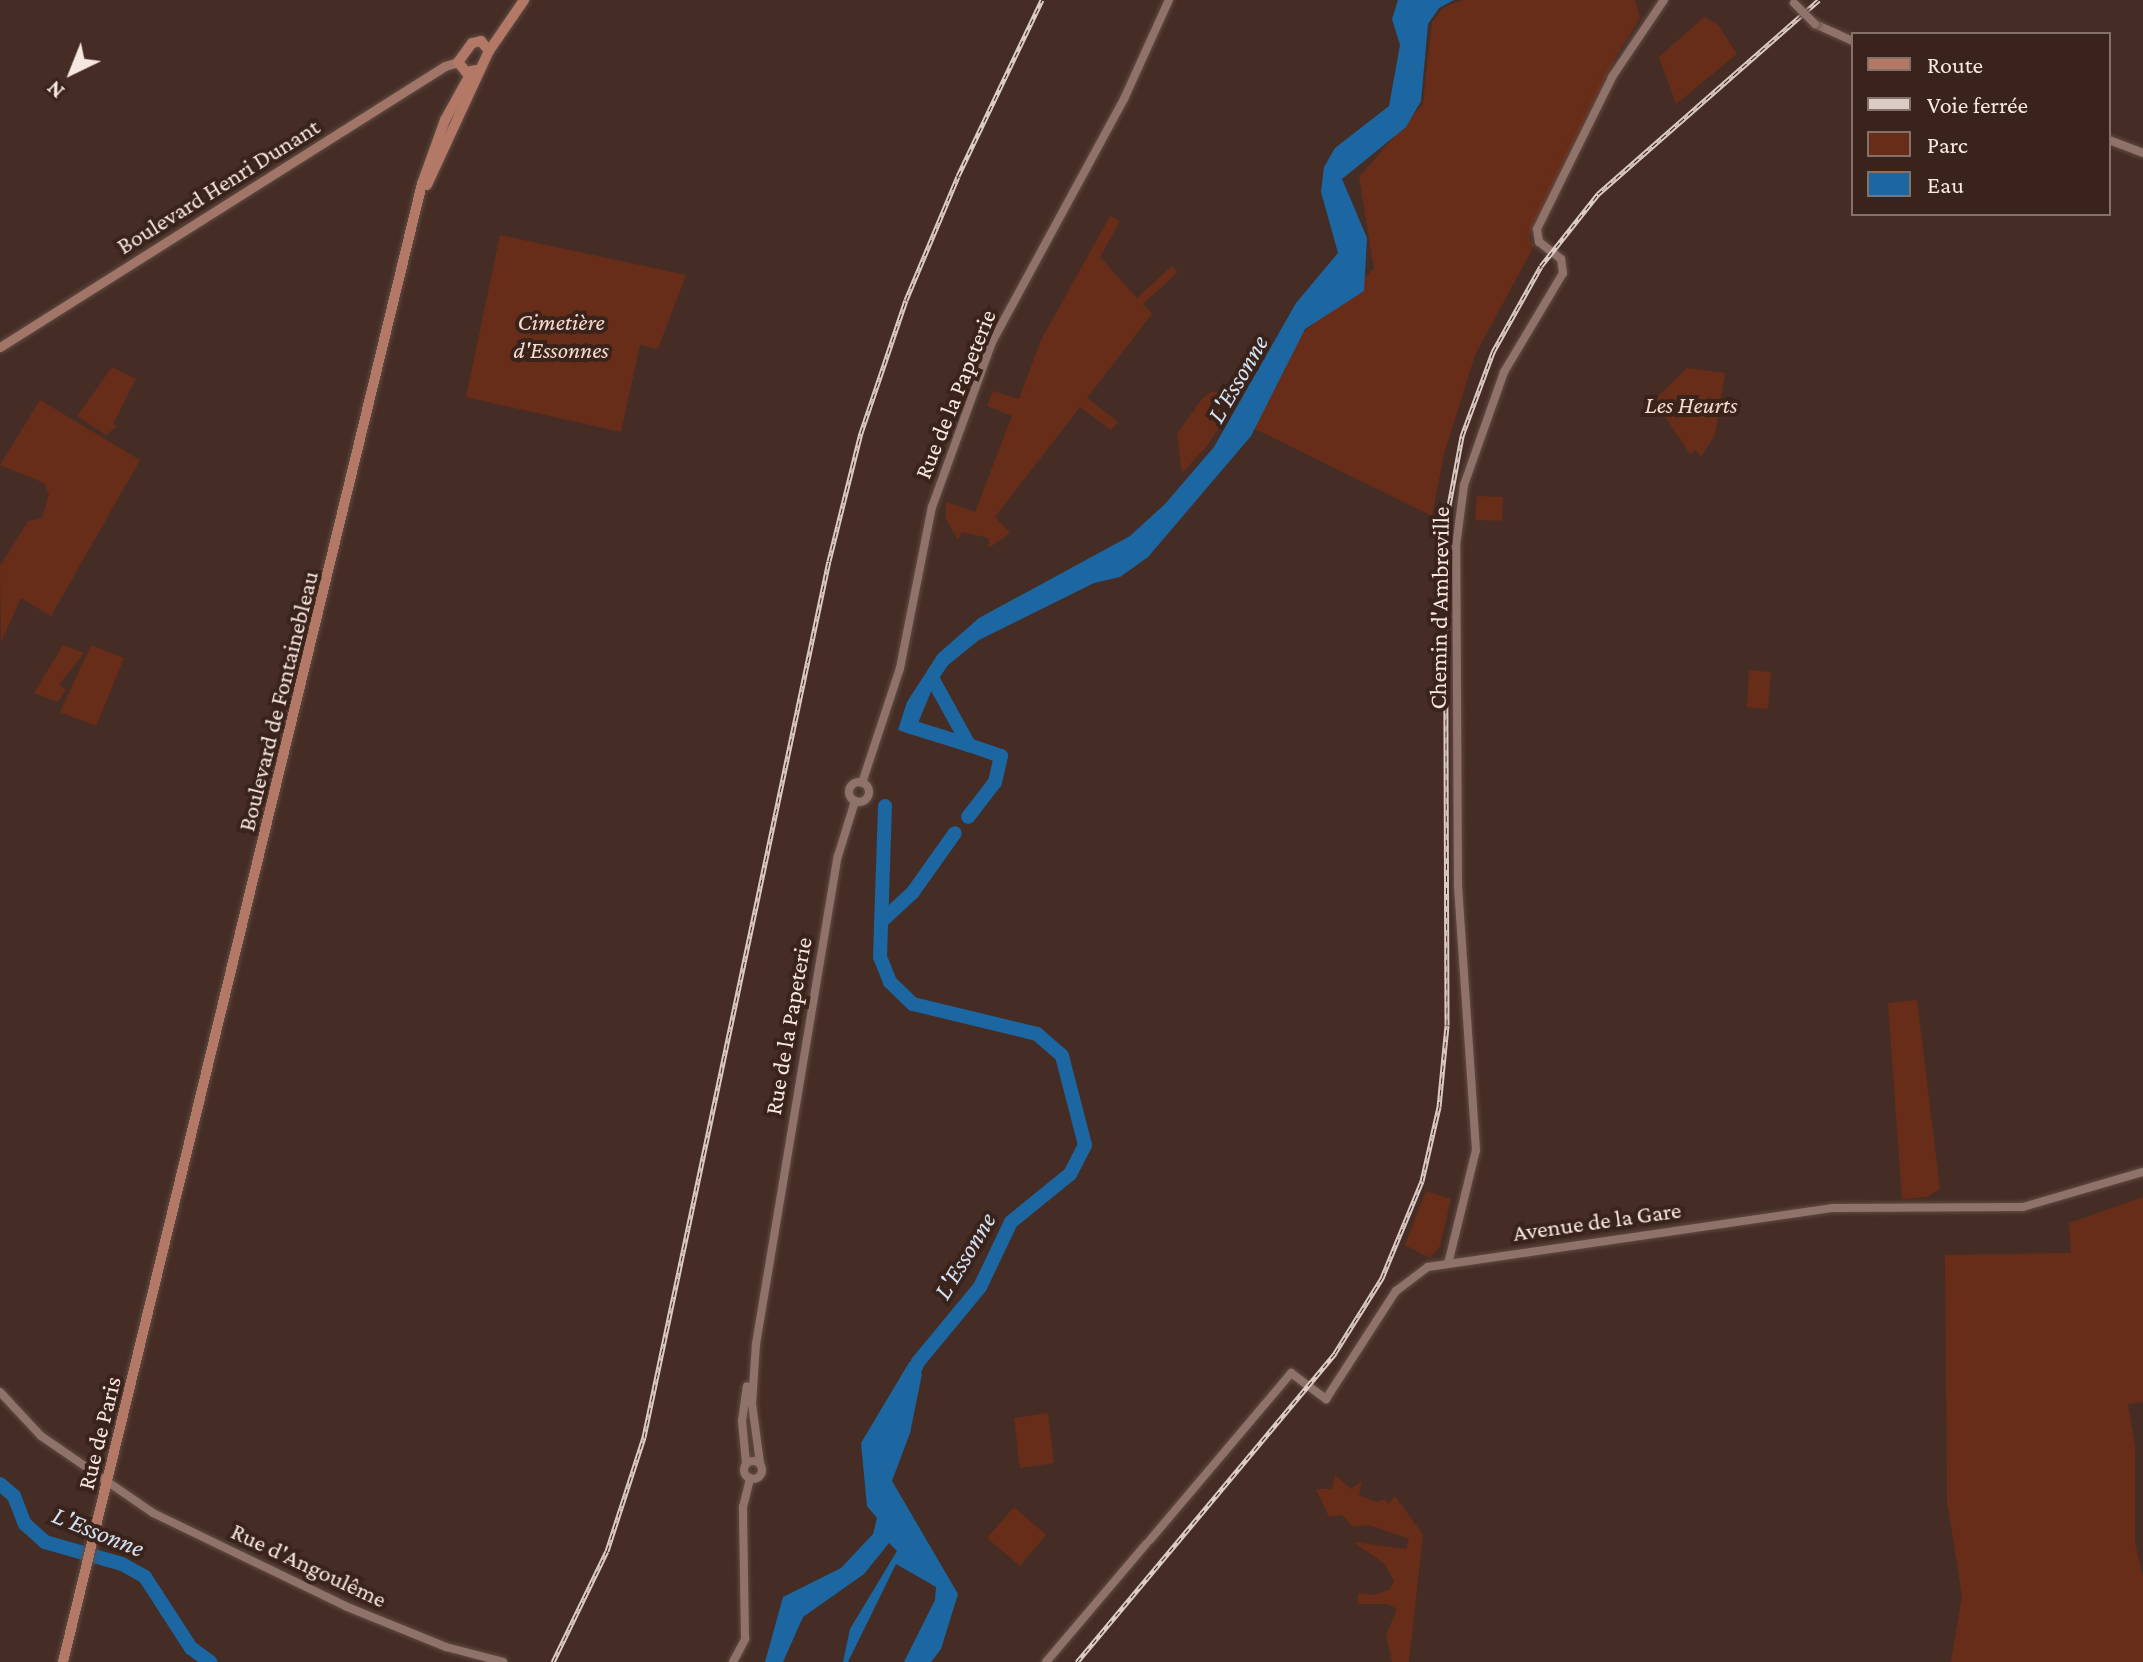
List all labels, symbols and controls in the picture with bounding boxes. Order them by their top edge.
north arrow [32,32,112,112]
legend [1851,32,2111,216]
text: Route [1927,51,1983,78]
text: N [41,76,69,104]
text: Voie ferrée [1927,91,2028,118]
street label: Boulevard Henri Dunant [111,112,325,260]
text: Parc [1927,131,1968,158]
text: Eau [1927,171,1964,198]
street label: Rue de la Papeterie [908,305,1002,483]
park label: Cimetière d'Essonnes [513,308,609,364]
water label: L'Essonne [1200,330,1276,428]
park label: Les Heurts [1645,391,1737,419]
street label: Chemin d'Ambreville [1423,506,1455,710]
street label: Boulevard de Fontainebleau [232,568,324,834]
street label: Rue de la Papeterie [758,935,818,1117]
street label: Avenue de la Gare [1511,1195,1683,1247]
water label: L'Essonne [927,1207,1003,1305]
street label: Rue de Paris [71,1373,127,1493]
water label: L'Essonne [48,1500,148,1564]
street label: Rue d'Angoulême [227,1516,391,1614]

